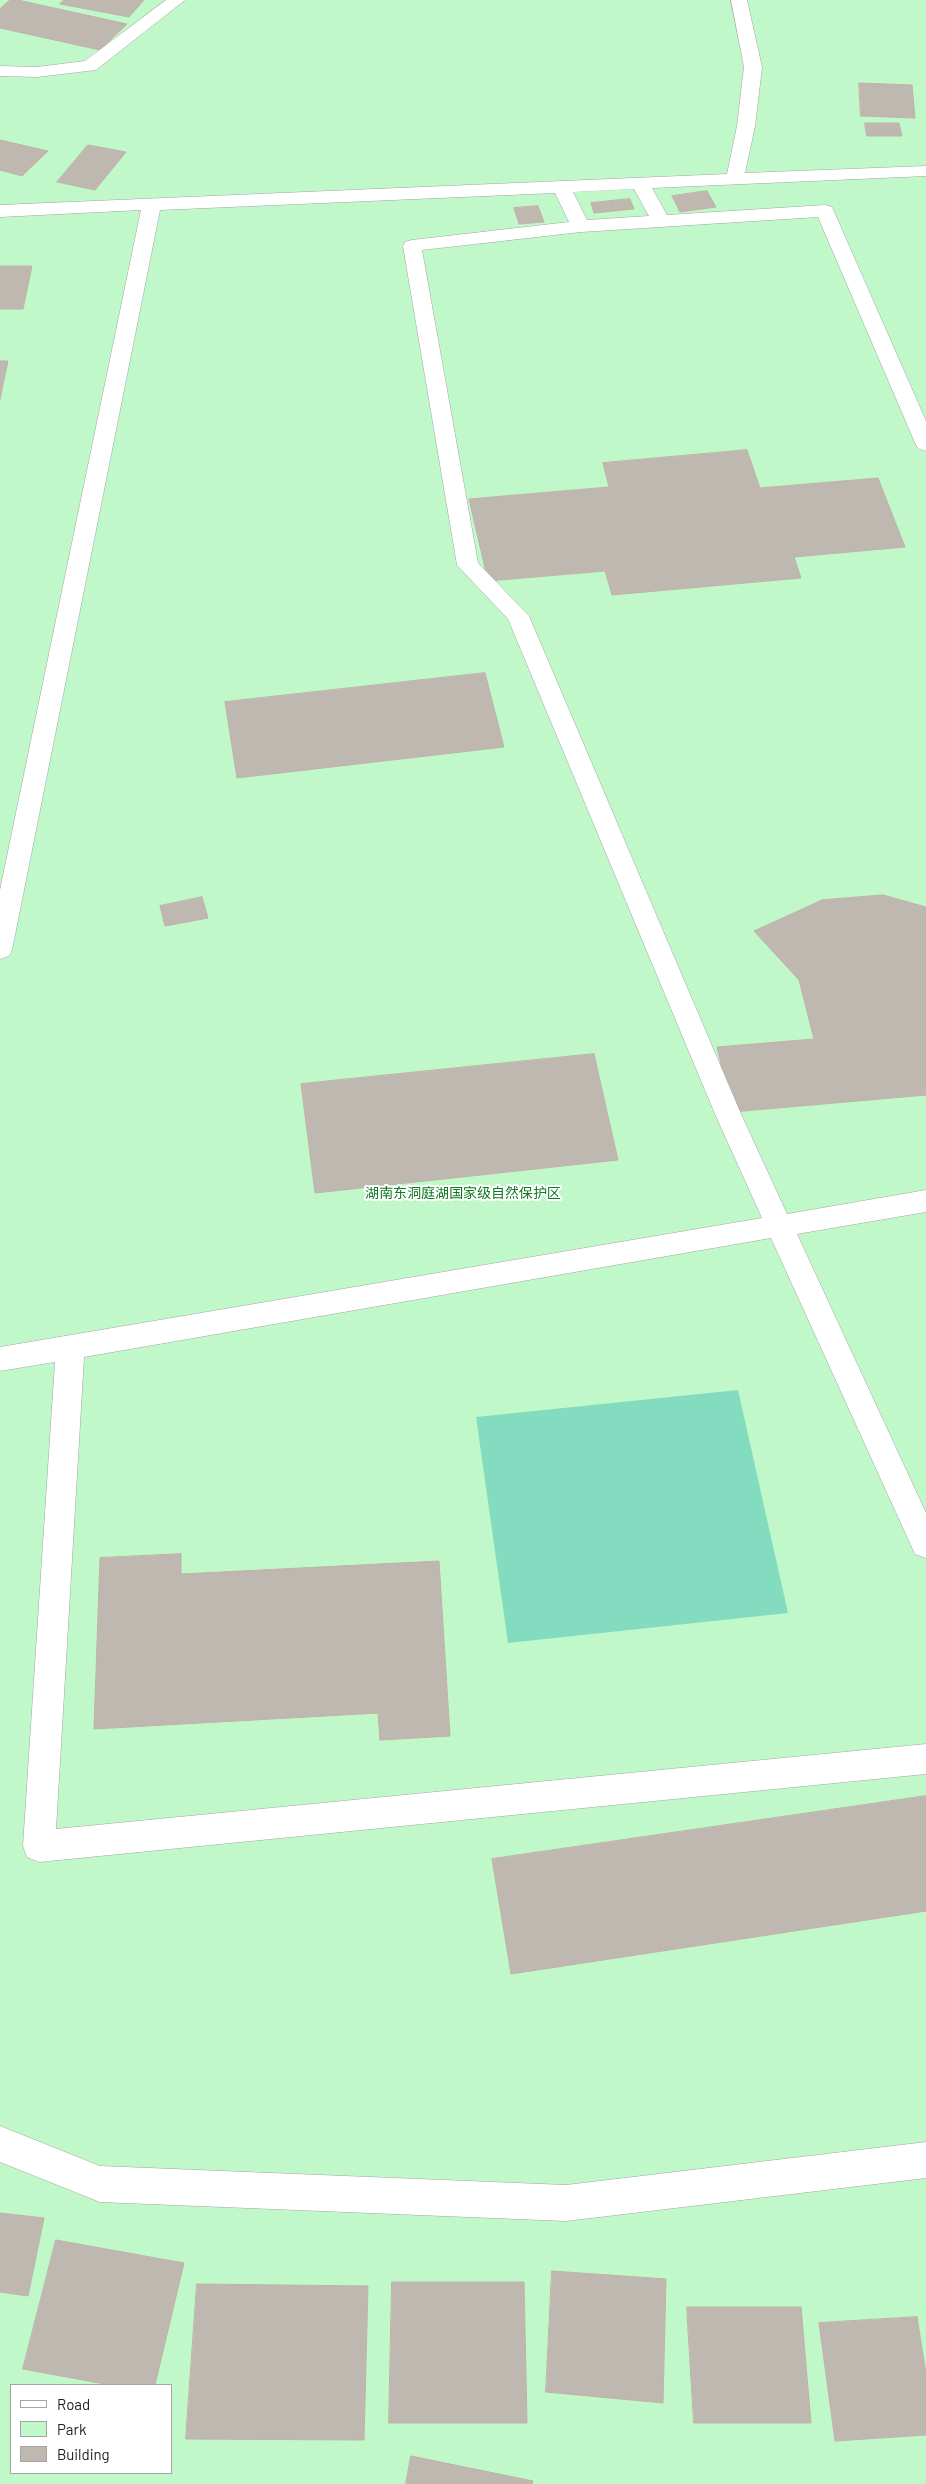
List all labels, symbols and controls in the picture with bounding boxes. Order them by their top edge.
park label: 湖南东洞庭湖国家级自然保护区 [365,1185,561,1201]
legend [10,2384,172,2474]
text: Road [57,2395,90,2413]
text: Park [57,2420,86,2438]
text: Building [57,2445,110,2463]

